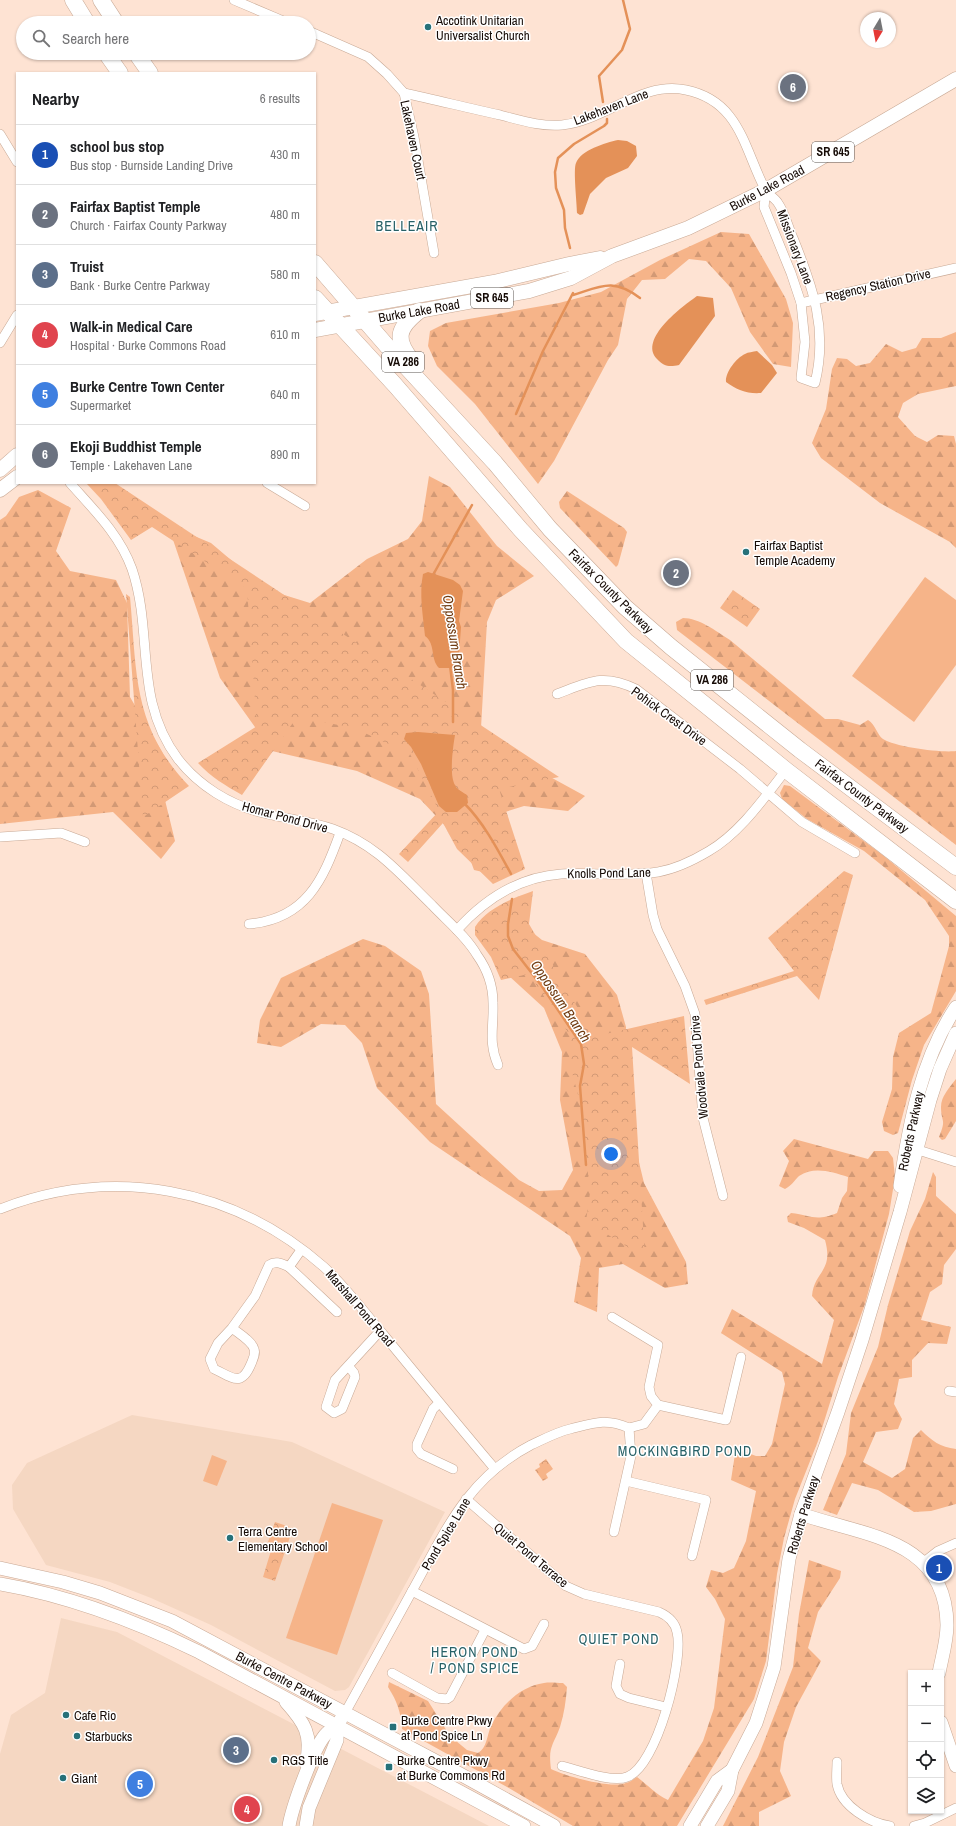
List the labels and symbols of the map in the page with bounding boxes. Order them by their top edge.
place label: Accotink Unitarian Universalist Church [435,12,530,44]
north arrow [860,12,896,48]
marker: Accotink Unitarian Universalist Church [423,22,433,32]
pin: 6 [780,72,806,102]
street label: Lakehaven Lane [571,85,651,129]
street label: Lakehaven Court [396,99,430,182]
road number: SR 645 [812,142,854,162]
street label: Burke Lake Road [727,161,807,215]
street label: Missionary Lane [773,207,817,287]
district label: BELLEAIR [376,217,438,235]
street label: Regency Station Drive [824,265,932,305]
road number: SR 645 [471,288,513,308]
street label: Burke Lake Road [377,295,461,327]
road number: VA 286 [382,352,424,372]
place label: Fairfax Baptist Temple Academy [754,537,836,569]
street label: Fairfax County Parkway [565,545,658,638]
marker: Fairfax Baptist Temple Academy [741,547,751,557]
pin: 2 [663,558,689,588]
water label: Oppossum Branch [439,594,471,690]
road number: VA 286 [691,670,733,690]
street label: Pohick Crest Drive [628,683,710,749]
street label: Fairfax County Parkway [812,755,913,837]
street label: Homar Pond Drive [240,797,330,837]
street label: Knolls Pond Lane [567,864,651,882]
water label: Oppossum Branch [527,957,595,1045]
street label: Woodvale Pond Drive [686,1015,712,1119]
street label: Roberts Parkway [894,1089,928,1172]
your location [601,1144,621,1164]
street label: Marshall Pond Road [322,1266,398,1350]
district label: MOCKINGBIRD POND [618,1442,752,1460]
street label: Roberts Parkway [783,1473,823,1556]
street label: Pond Spice Lane [418,1495,474,1573]
street label: Quiet Pond Terrace [490,1519,572,1591]
place label: Terra Centre Elementary School [238,1523,327,1555]
marker: Terra Centre Elementary School [225,1533,235,1543]
pin: 1 [926,1553,952,1583]
district label: QUIET POND [578,1630,660,1648]
district label: HERON POND / POND SPICE [430,1643,520,1677]
street label: Burke Centre Parkway [233,1647,336,1713]
place label: Cafe Rio [74,1707,116,1724]
marker: Cafe Rio [61,1710,71,1720]
place label: Burke Centre Pkwy at Pond Spice Ln [401,1712,493,1744]
marker: Burke Centre Pkwy at Pond Spice Ln [388,1722,398,1732]
place label: Starbucks [85,1728,132,1745]
marker: Starbucks [72,1731,82,1741]
pin: 3 [223,1735,249,1765]
place label: RGS Title [282,1752,328,1769]
place label: Burke Centre Pkwy at Burke Commons Rd [397,1752,505,1784]
marker: RGS Title [269,1755,279,1765]
marker: Burke Centre Pkwy at Burke Commons Rd [384,1762,394,1772]
pin: 5 [127,1769,153,1799]
place label: Giant [71,1770,97,1787]
marker: Giant [58,1773,68,1783]
pin: 4 [234,1794,260,1824]

